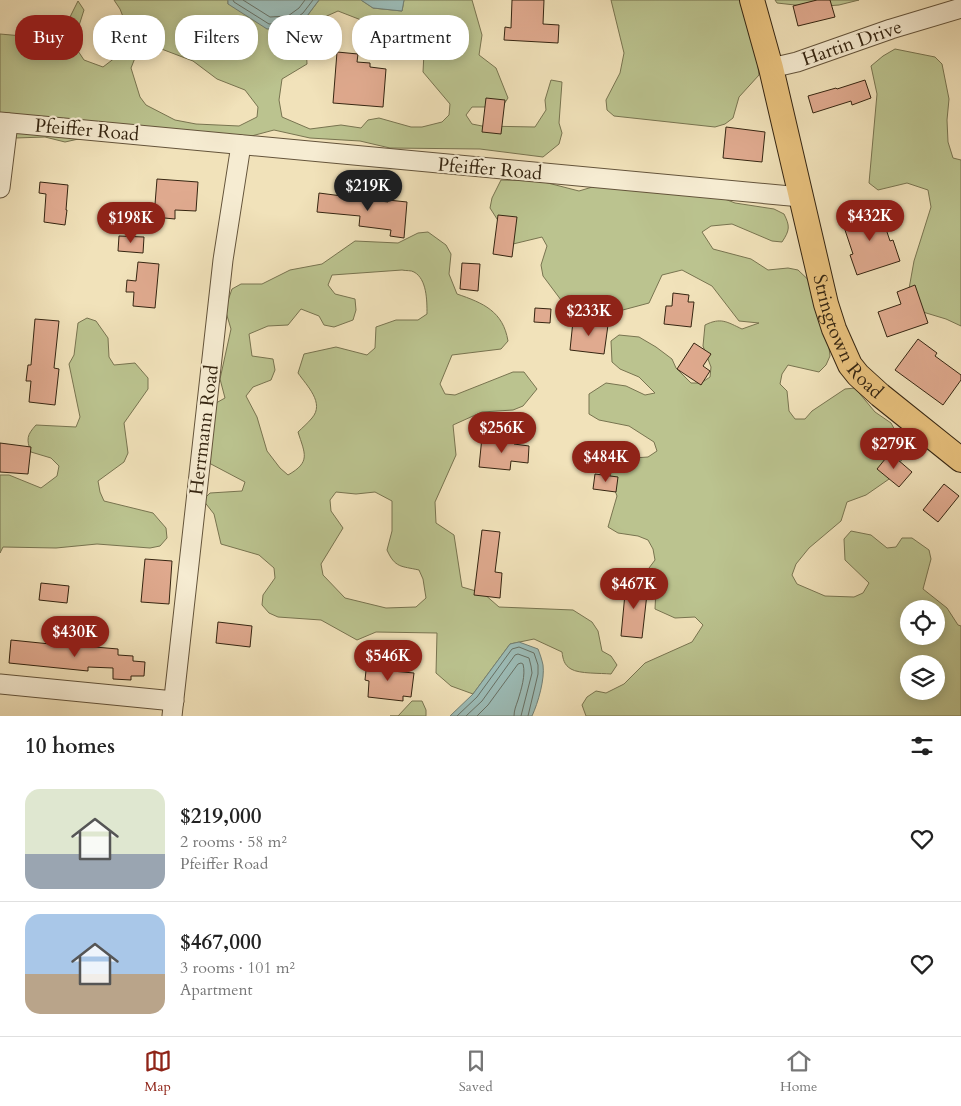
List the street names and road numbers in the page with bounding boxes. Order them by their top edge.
street label: Hartin Drive [798,14,906,72]
street label: Pfeiffer Road [34,112,140,148]
street label: Pfeiffer Road [437,151,543,187]
street label: Stringtown Road [806,272,889,405]
street label: Herrmann Road [183,363,225,497]

